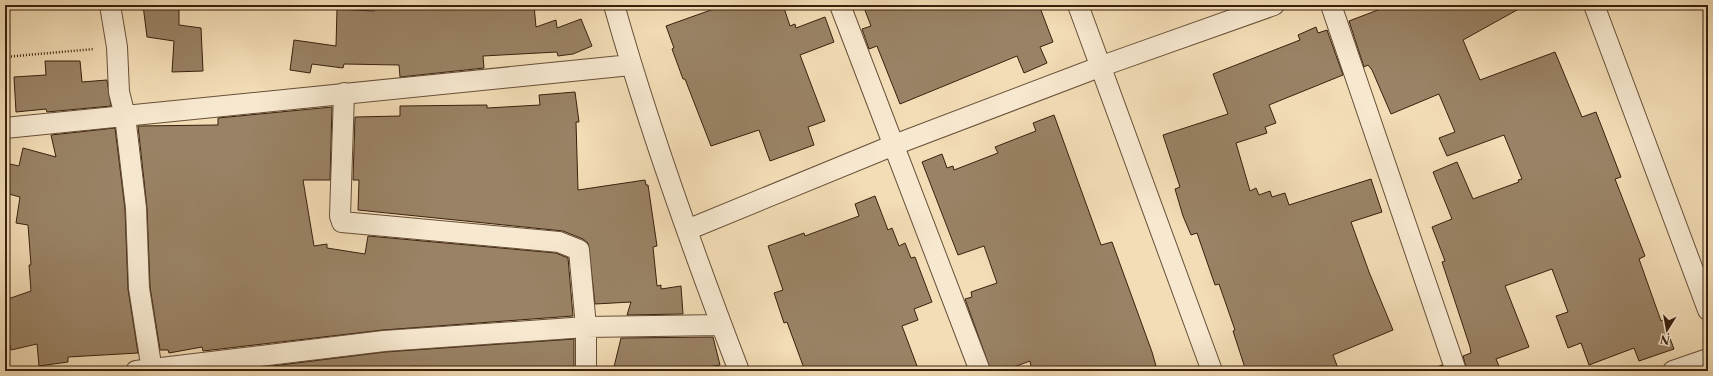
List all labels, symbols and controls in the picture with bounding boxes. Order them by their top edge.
north arrow [1647,310,1687,350]
text: N [1659,332,1671,348]

